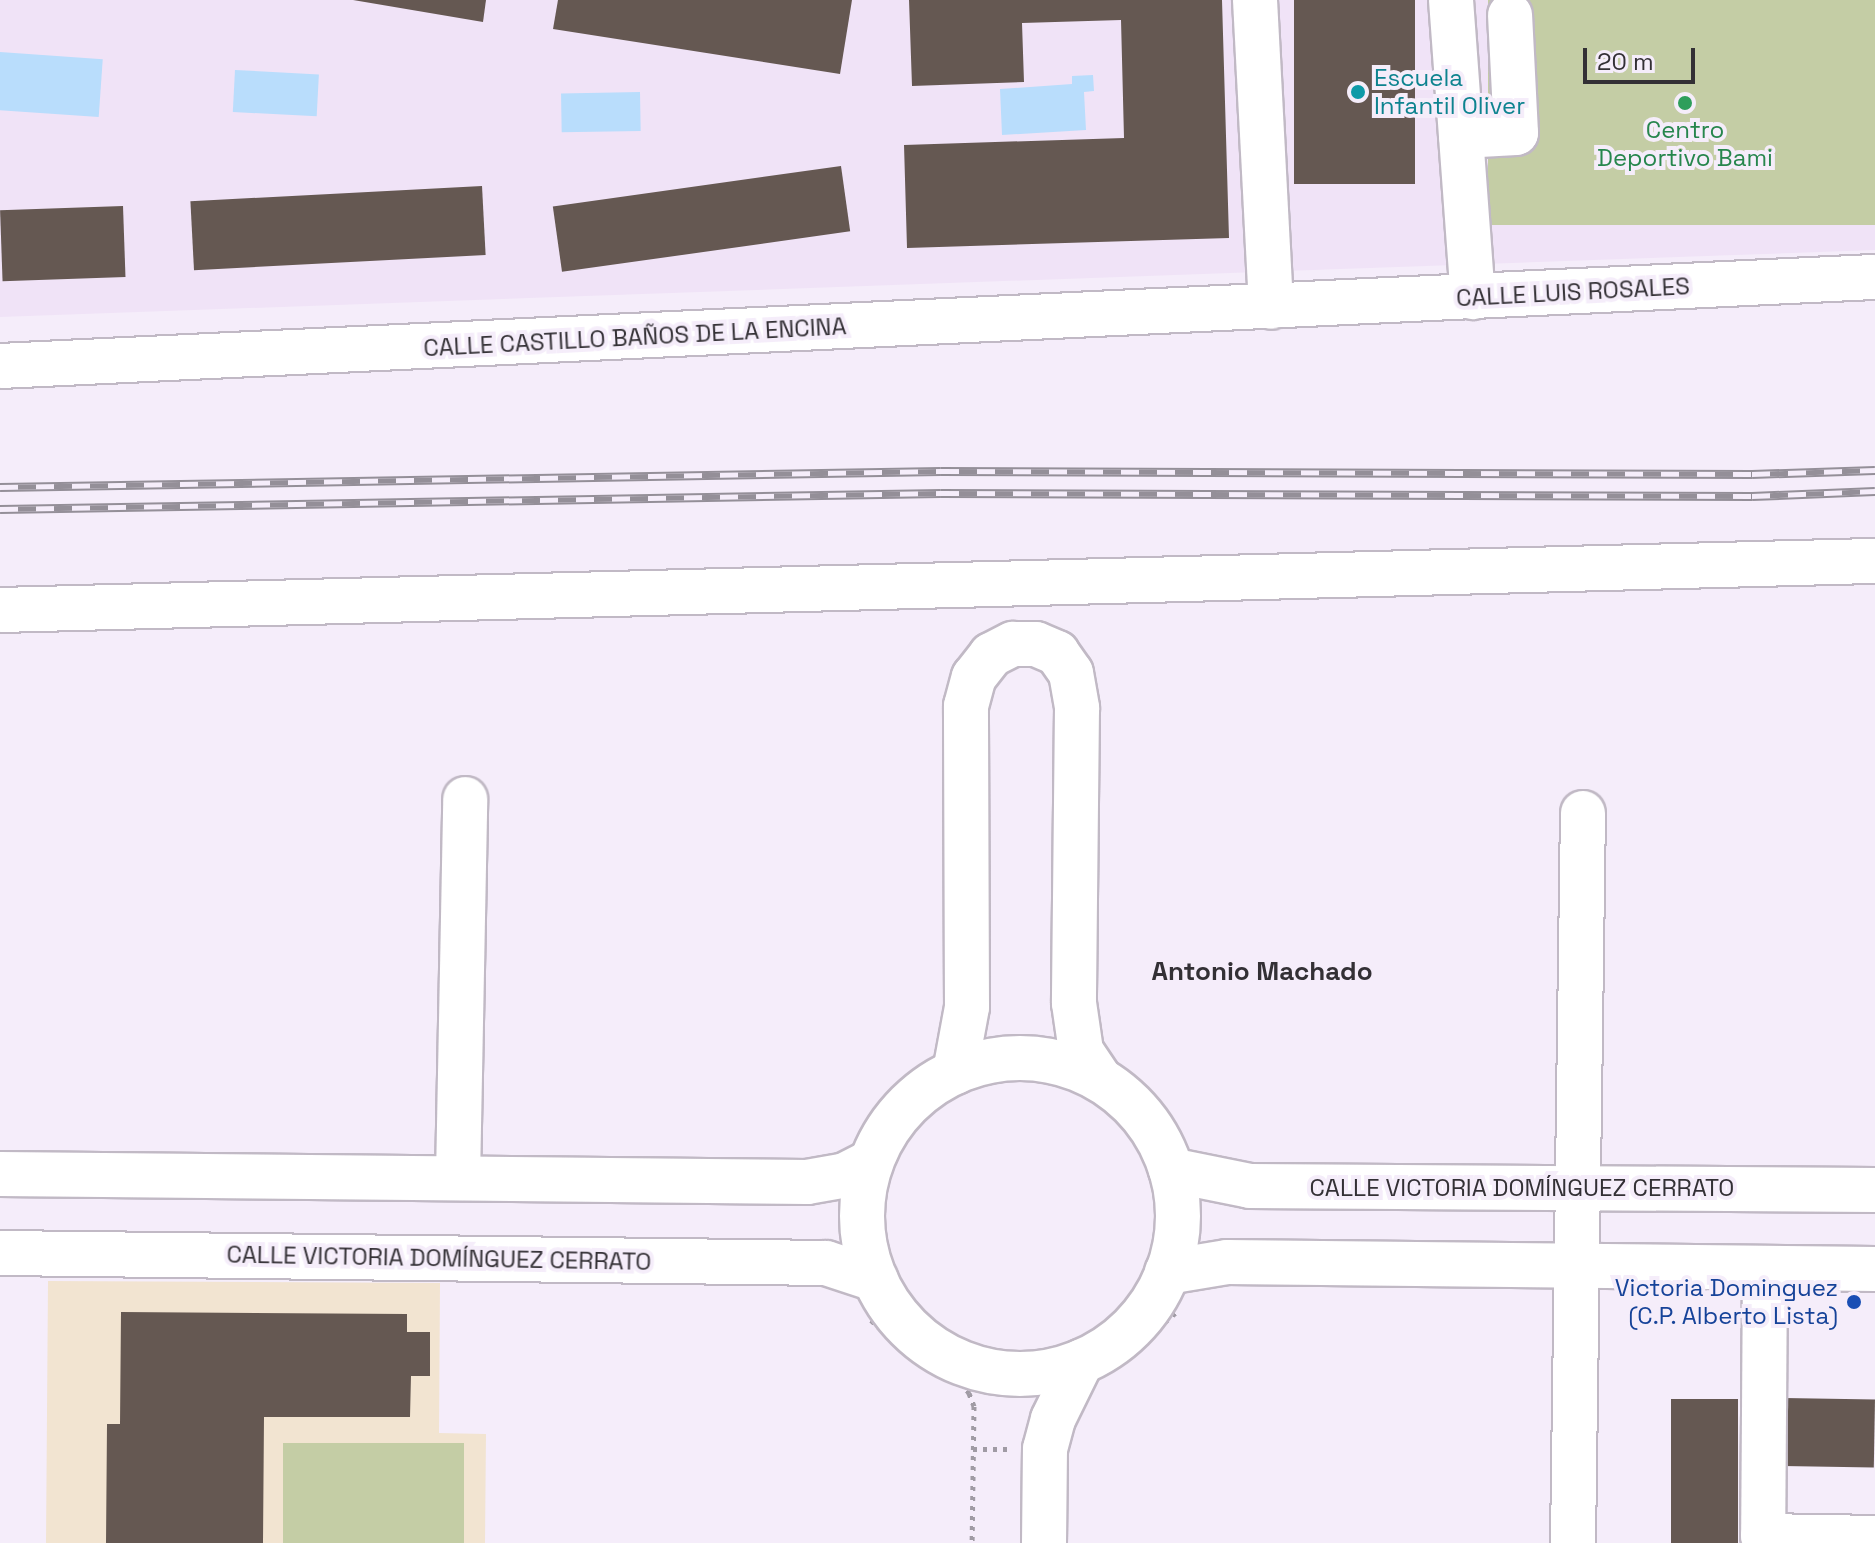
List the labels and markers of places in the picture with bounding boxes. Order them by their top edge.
place label: Escuela Infantil Oliver [1374,64,1525,120]
marker: Escuela Infantil Oliver [1349,83,1367,101]
marker: Centro Deportivo Bami [1676,94,1694,112]
place label: Centro Deportivo Bami [1597,116,1773,172]
place label: Victoria Dominguez (C.P. Alberto Lista) [1615,1274,1838,1330]
marker: Victoria Dominguez (C.P. Alberto Lista) [1845,1293,1863,1311]

